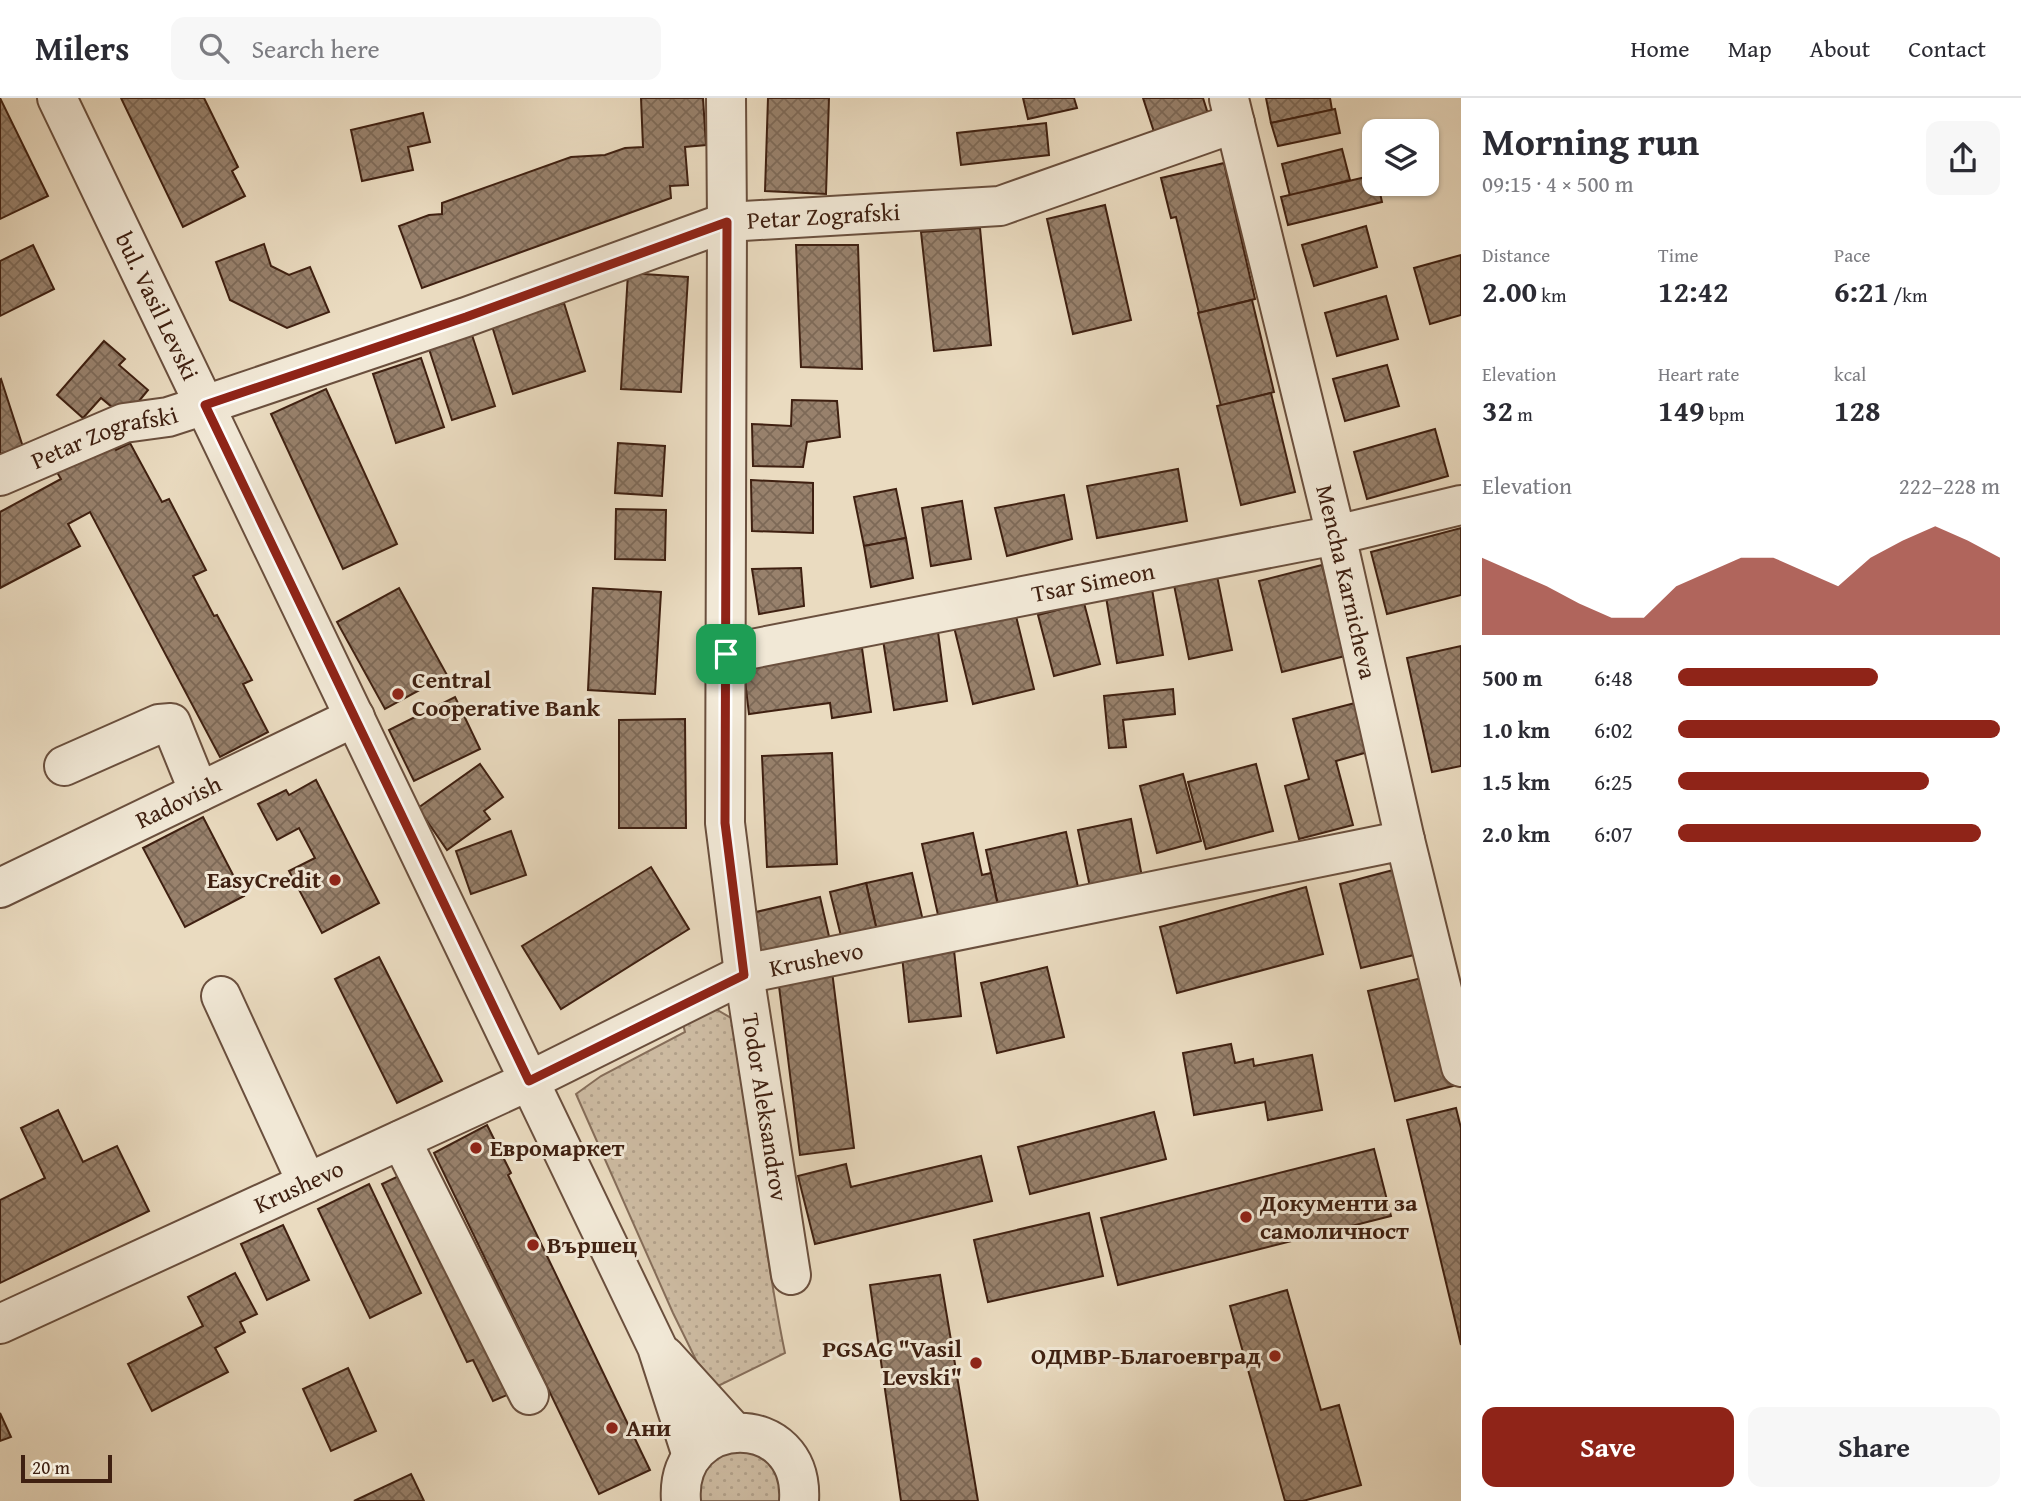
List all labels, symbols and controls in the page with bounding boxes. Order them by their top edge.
search box [171,17,661,80]
text: Milers [35,24,129,72]
icon: search [195,29,233,67]
text: Search here [251,29,380,68]
text: Home [1631,31,1690,66]
text: Map [1728,31,1772,66]
text: About [1810,31,1870,66]
text: Contact [1908,31,1986,66]
text: Morning run [1482,113,1699,169]
map controls [1362,119,1439,196]
button: layers [1362,119,1439,196]
button: share [1926,121,2000,195]
text: 09:15 · 4 × 500 m [1482,167,1634,200]
street label: Petar Zografski [746,194,901,238]
street label: bul. Vasil Levski [107,226,208,386]
text: Distance [1482,241,1550,269]
text: Time [1658,241,1698,269]
text: Pace [1834,241,1871,269]
text: 2.00 [1482,269,1537,313]
text: 12:42 [1658,269,1729,313]
text: 6:21 [1834,269,1889,313]
text: km [1537,281,1566,309]
text: /km [1889,281,1927,309]
text: Elevation [1482,360,1556,388]
text: Heart rate [1658,360,1739,388]
text: kcal [1834,360,1866,388]
text: 32 [1482,388,1513,432]
text: 149 [1658,388,1705,432]
text: 128 [1834,388,1881,432]
street label: Petar Zografski [25,397,182,478]
text: m [1513,400,1533,428]
text: bpm [1705,400,1744,428]
text: Elevation [1482,469,1572,502]
text: 222–228 m [1899,469,2000,502]
street label: Mencha Karnicheva [1307,481,1386,683]
street label: Tsar Simeon [1028,553,1158,611]
pin [696,624,756,684]
icon: arrive [707,635,745,673]
text: 500 m [1482,661,1543,694]
text: 6:48 [1594,661,1633,694]
place label: Central Cooperative Bank [412,662,600,725]
marker: Central Cooperative Bank [390,686,406,702]
text: 1.0 km [1482,713,1550,746]
text: 6:02 [1594,713,1633,746]
text: 1.5 km [1482,765,1550,798]
text: 6:25 [1594,765,1633,798]
street label: Radovish [129,766,227,837]
text: 2.0 km [1482,817,1550,850]
text: 6:07 [1594,817,1633,850]
place label: EasyCredit [207,862,321,897]
marker: EasyCredit [327,872,343,888]
street label: Krushevo [766,932,866,985]
street label: Todor Aleksandrov [733,1010,797,1204]
place label: Евромаркет [490,1130,625,1165]
marker: Евромаркет [468,1140,484,1156]
street label: Krushevo [248,1150,349,1222]
place label: Документи за самоличност [1259,1185,1418,1248]
marker: Документи за самоличност [1238,1209,1254,1225]
place label: Вършец [547,1227,637,1262]
marker: Вършец [525,1237,541,1253]
place label: PGSAG "Vasil Levski" [822,1331,963,1394]
place label: ОДМВР-Благоевград [1031,1338,1261,1373]
marker: ОДМВР-Благоевград [1267,1348,1283,1364]
marker: PGSAG "Vasil Levski" [968,1355,984,1371]
button: Save [1482,1407,1734,1487]
button: Share [1748,1407,2000,1487]
place label: Ани [626,1410,671,1445]
marker: Ани [604,1420,620,1436]
scale bar [21,1452,112,1484]
text: 20 m [32,1453,70,1481]

